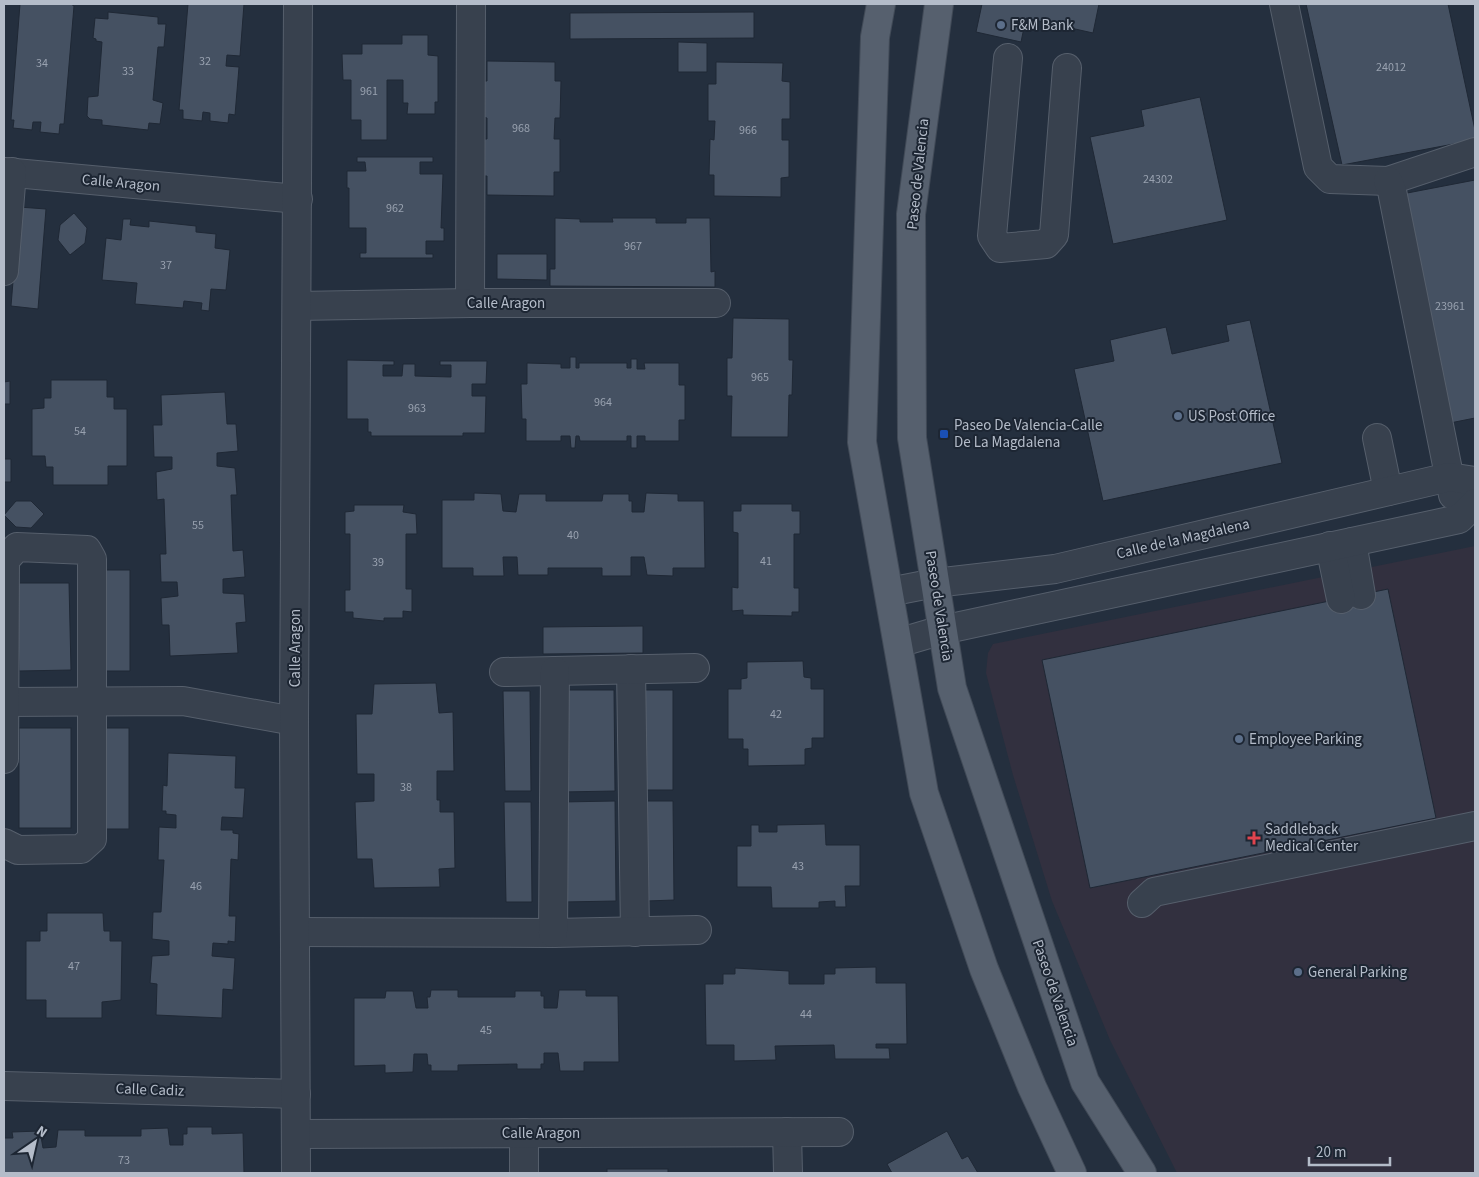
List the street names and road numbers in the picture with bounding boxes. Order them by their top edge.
street label: Paseo de Valencia [902,117,934,231]
street label: Calle Aragon [81,169,161,197]
street label: Calle Aragon [467,293,545,314]
street label: Calle de la Magdalena [1114,513,1252,565]
street label: Paseo de Valencia [920,549,958,663]
street label: Calle Aragon [285,609,306,687]
street label: Paseo de Valencia [1027,937,1083,1049]
street label: Calle Cadiz [115,1078,185,1102]
street label: Calle Aragon [502,1123,580,1144]

